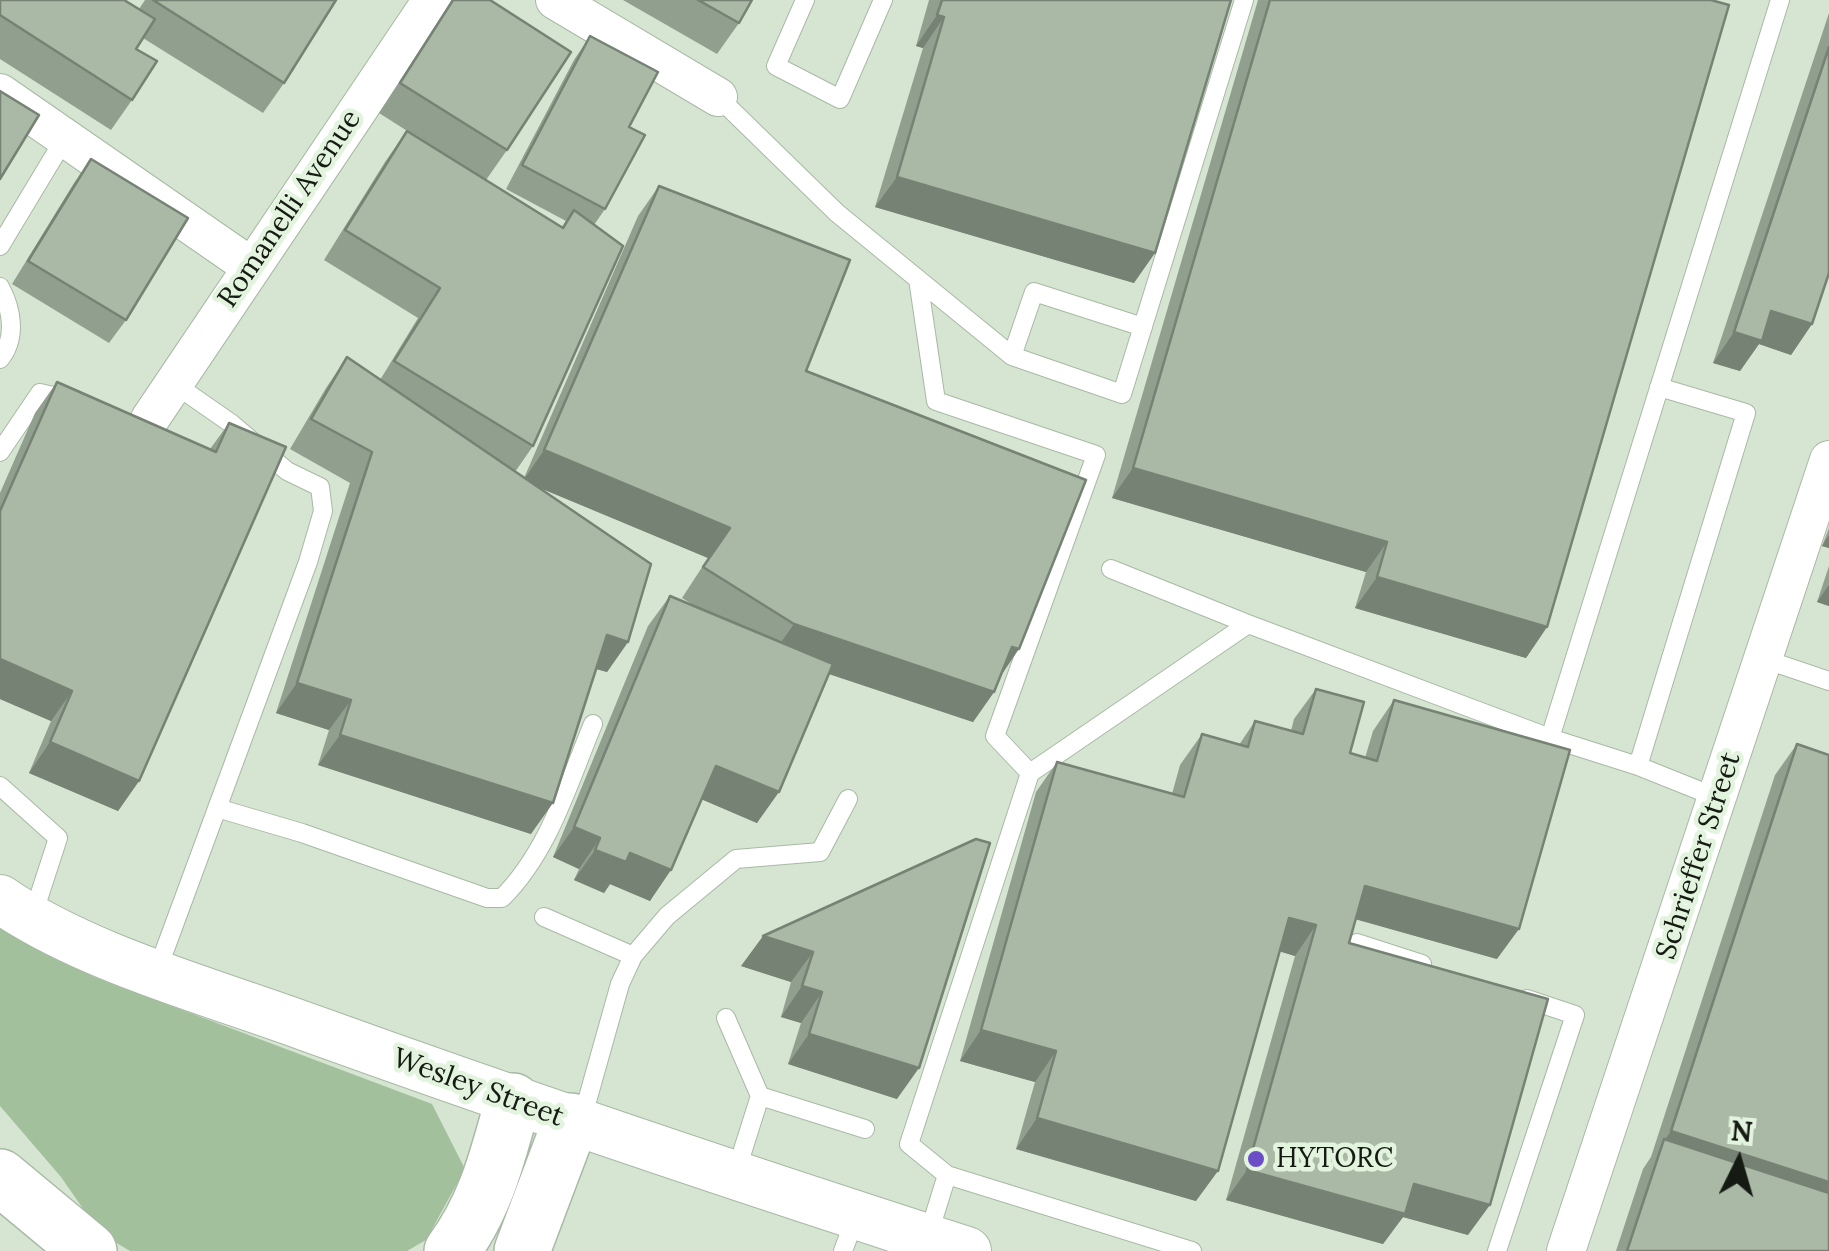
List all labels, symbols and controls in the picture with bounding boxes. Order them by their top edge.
street label: Romanelli Avenue [212,104,368,314]
street label: Schrieffer Street [1650,748,1748,964]
street label: Wesley Street [388,1042,568,1134]
north arrow [1689,1111,1789,1211]
text: N [1729,1112,1754,1150]
place label: HYTORC [1276,1142,1393,1176]
marker: HYTORC [1245,1148,1267,1170]

